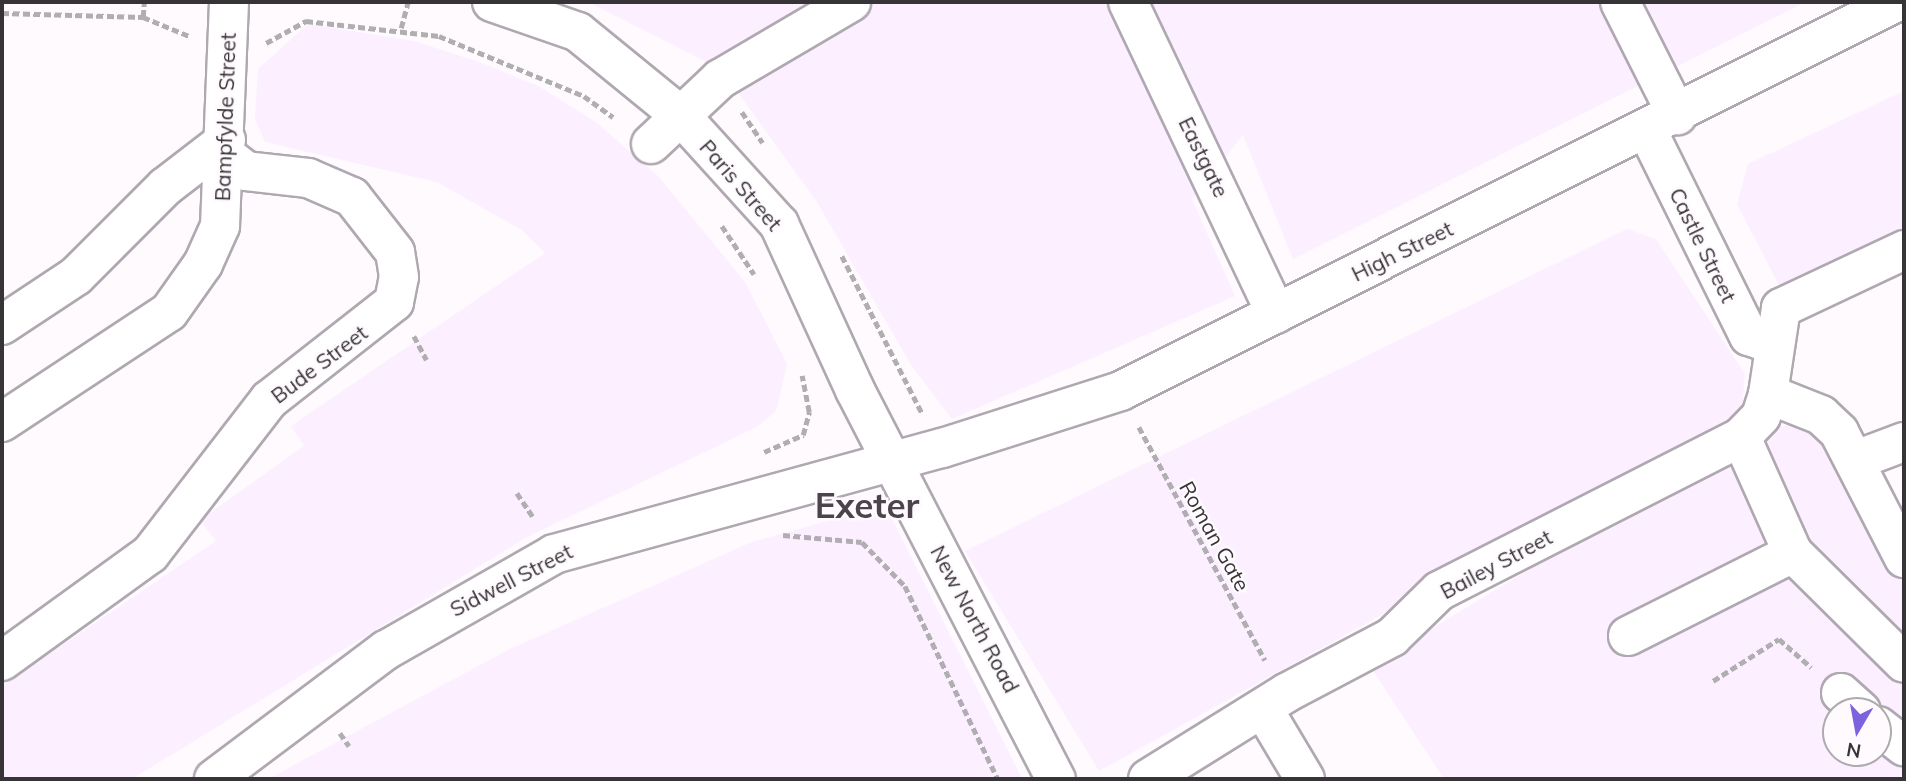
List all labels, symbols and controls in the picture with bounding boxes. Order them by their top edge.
street label: Bampfylde Street [209,32,241,202]
street label: Eastgate [1174,113,1234,201]
street label: Paris Street [695,134,787,236]
street label: Castle Street [1664,184,1742,306]
street label: High Street [1347,216,1457,286]
street label: Bude Street [266,320,372,408]
street label: Roman Gate [1174,477,1256,595]
district label: Exeter [815,484,919,526]
street label: Bailey Street [1436,524,1556,604]
street label: Sidwell Street [446,538,576,622]
street label: New North Road [926,541,1024,697]
north arrow [1822,697,1892,767]
text: N [1845,738,1863,764]

